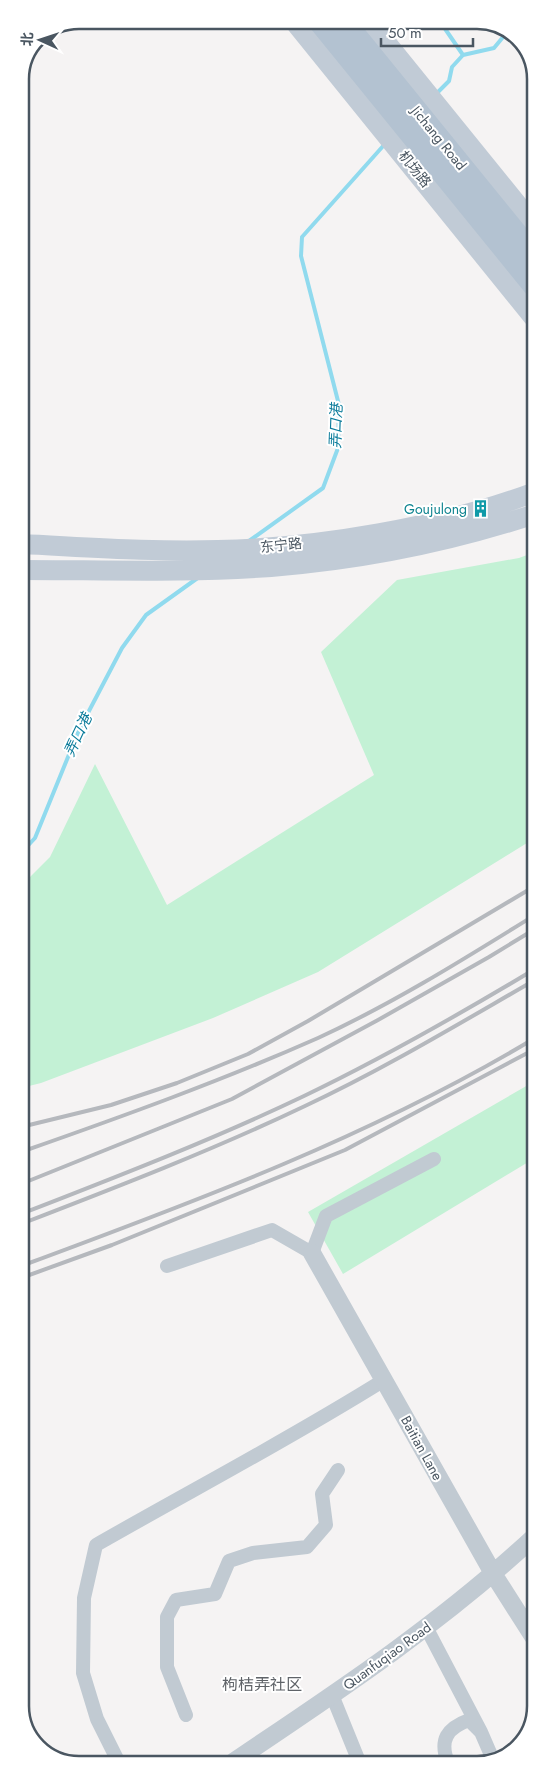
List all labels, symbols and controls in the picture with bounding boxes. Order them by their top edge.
north arrow [15,15,65,65]
scale bar [381,15,474,47]
text: 50 m [388,22,422,44]
text: 北 [17,32,37,47]
street label: Jichang Road [406,100,471,174]
street label: 机场路 [394,146,436,192]
water label: 弄口港 [324,401,348,449]
place label: Goujulong [404,499,467,519]
building icon: Goujulong [471,499,491,519]
street label: 东宁路 [259,533,303,557]
water label: 弄口港 [59,708,98,760]
street label: Baitian Lane [396,1412,448,1484]
street label: Quanfuqiao Road [339,1617,435,1695]
district label: 枸桔弄社区 [222,1673,302,1696]

